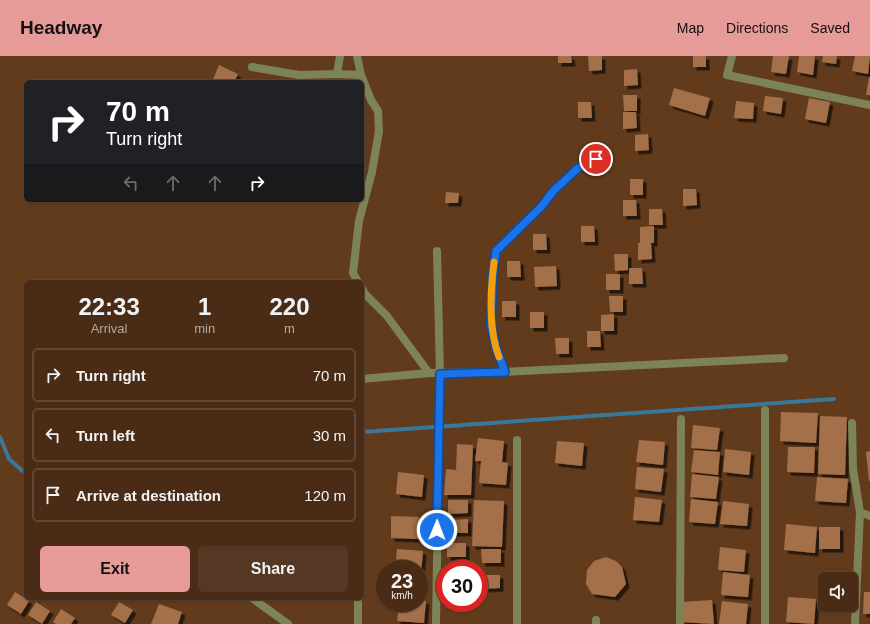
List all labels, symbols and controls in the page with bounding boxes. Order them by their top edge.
text: Headway [20,17,102,38]
text: Map [677,20,704,36]
text: Directions [726,20,788,36]
text: Saved [810,20,850,36]
icon: right [40,96,92,148]
text: 70 m [106,96,170,127]
text: Turn right [106,129,182,149]
pin [579,142,613,176]
icon: arrive [585,148,607,170]
icon: left [120,172,142,194]
icon: ahead [162,172,184,194]
icon: ahead [204,172,226,194]
icon: right [246,172,268,194]
text: 22:33 [78,293,140,320]
text: 1 [198,293,211,320]
text: 220 [270,293,310,320]
text: Arrival [91,321,128,336]
text: min [194,321,215,336]
text: m [284,321,295,336]
icon: right [42,364,64,386]
text: Turn right [76,367,146,384]
text: 70 m [313,367,346,384]
icon: left [42,424,64,446]
text: Turn left [76,427,135,444]
text: 30 m [313,427,346,444]
icon: arrive [42,484,64,506]
text: Arrive at destination [76,487,221,504]
text: 120 m [304,487,346,504]
position arrow [416,509,458,551]
button: Exit [40,546,190,592]
button: Share [198,546,348,592]
speed limit sign: 30 [436,560,488,612]
text: 23 [391,570,413,592]
map controls [818,572,858,612]
button: sound [818,572,858,612]
text: km/h [391,590,413,601]

